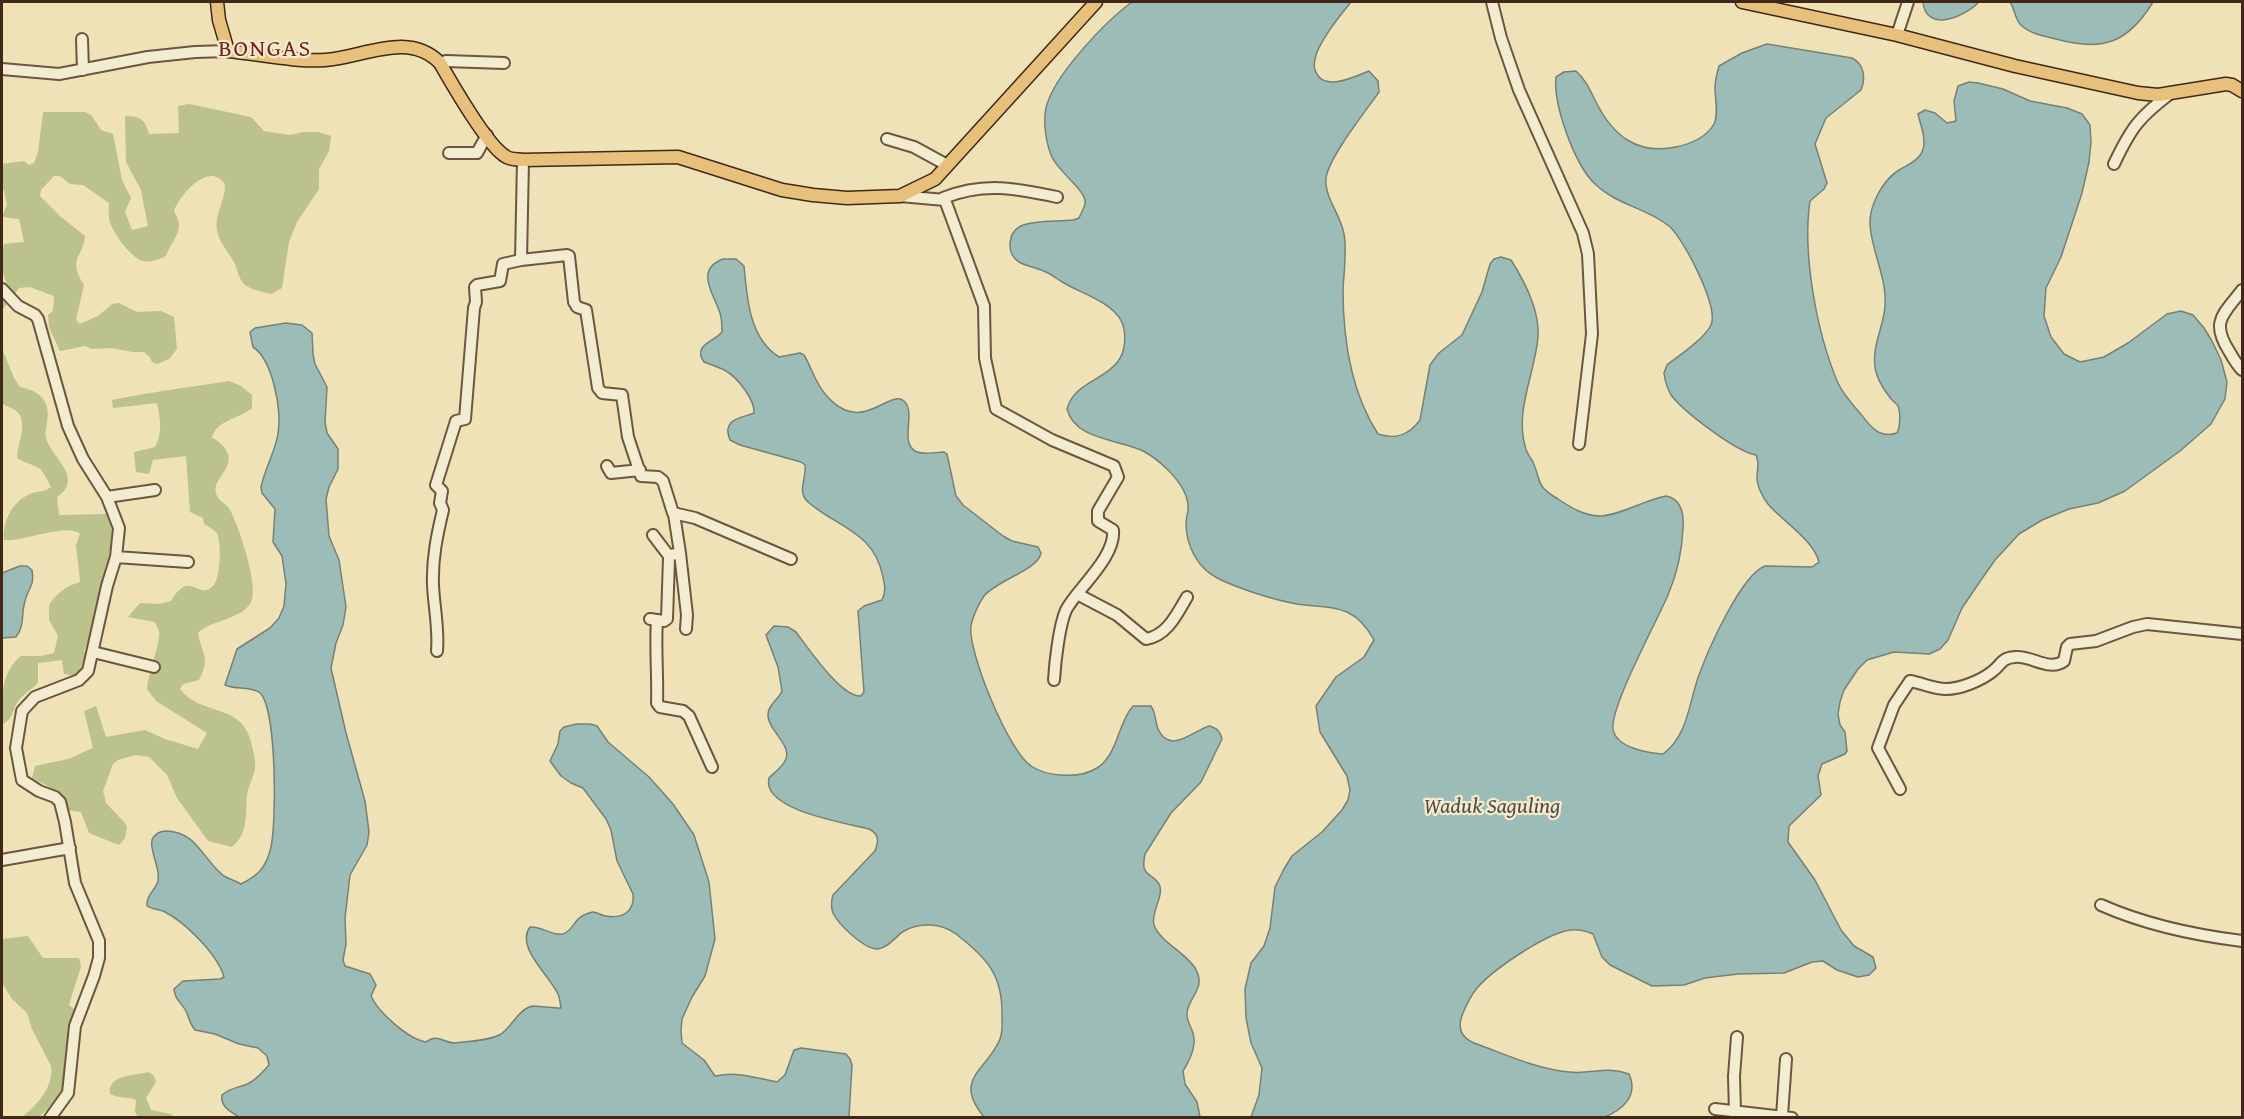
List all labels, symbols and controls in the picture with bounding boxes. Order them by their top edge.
district label: BONGAS [218,36,312,64]
water label: Waduk Saguling [1424,794,1560,820]

